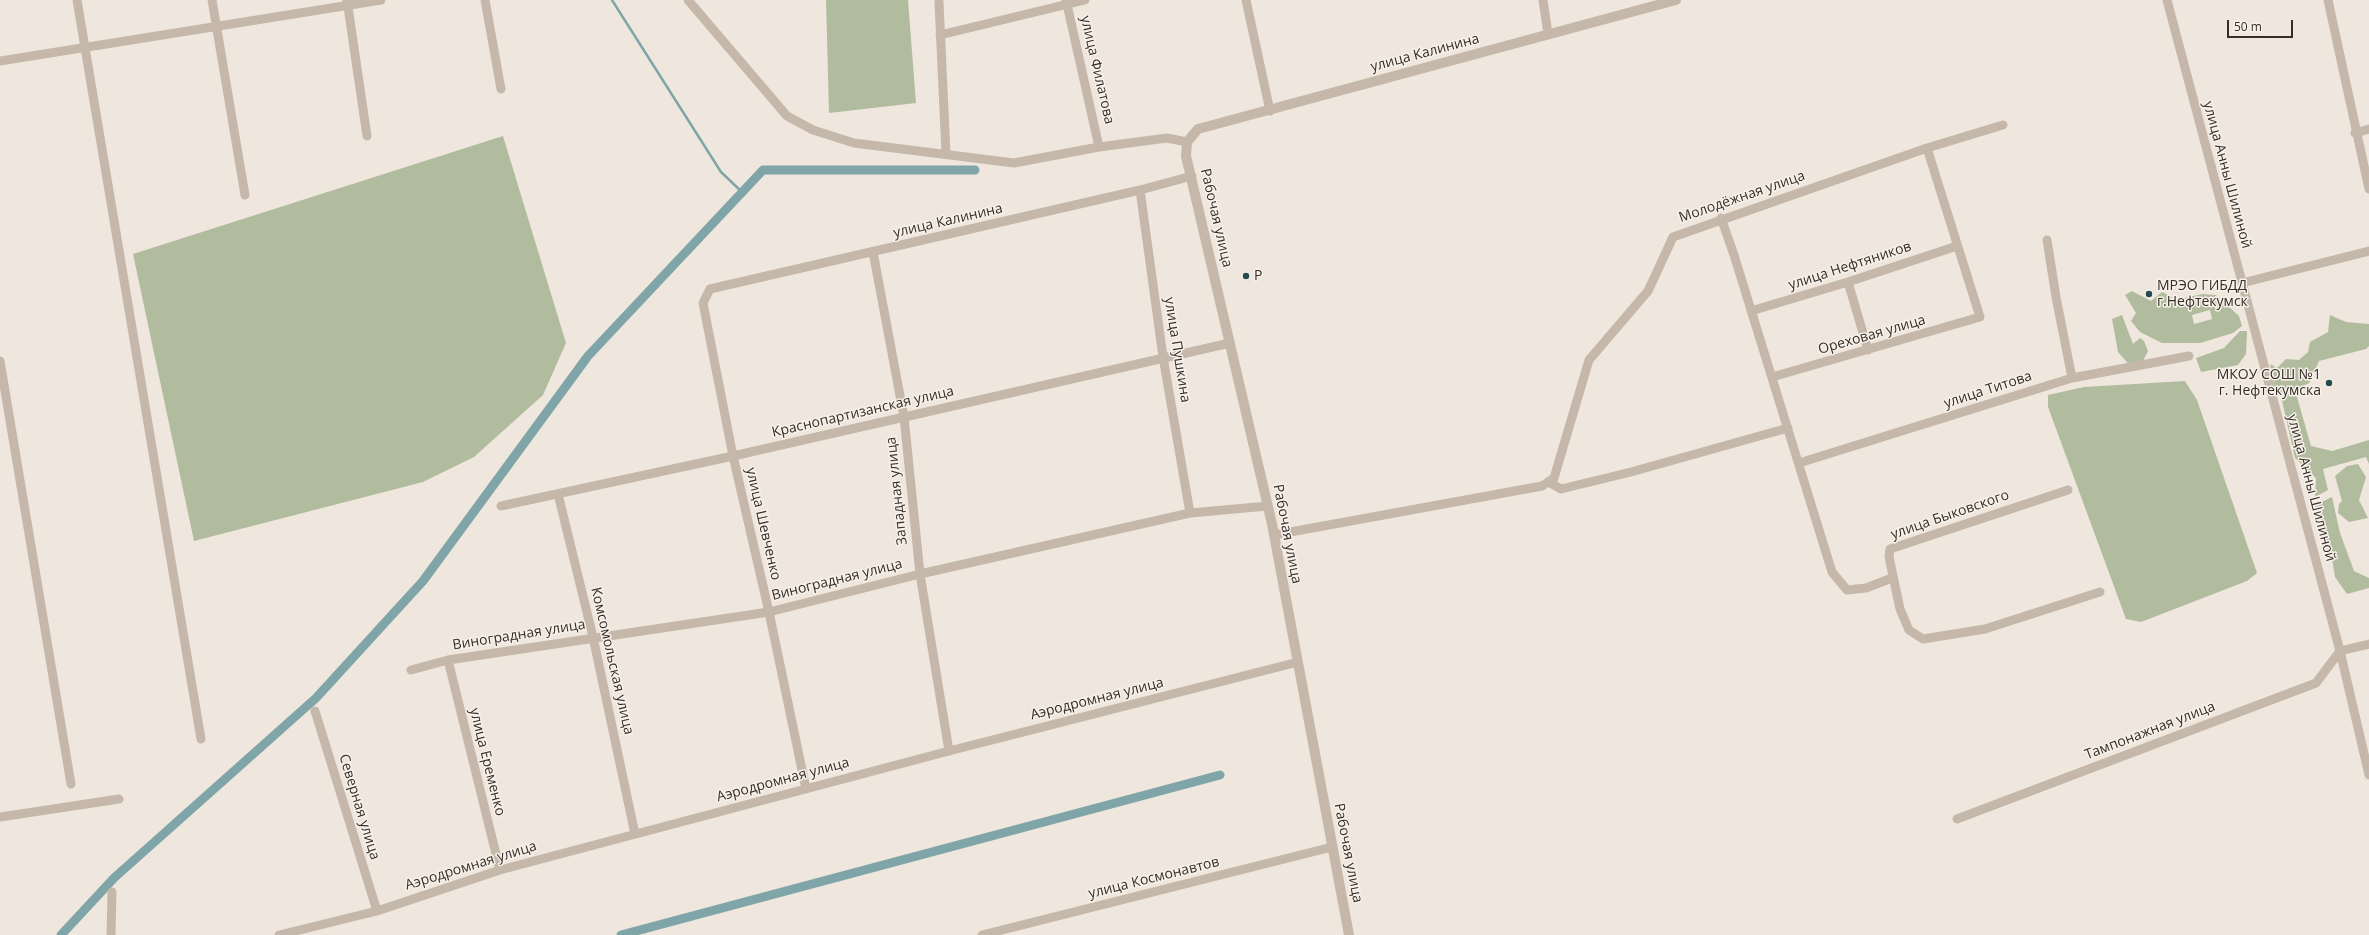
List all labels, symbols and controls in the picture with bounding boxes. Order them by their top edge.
scale bar [2229,12,2295,38]
street label: улица Филатова [1076,14,1118,126]
text: 50 m [2234,18,2262,35]
street label: улица Калинина [1369,30,1481,76]
street label: улица Анны Шилиной [2199,100,2255,250]
street label: Рабочая улица [1196,167,1236,269]
street label: Молодёжная улица [1677,168,1807,226]
street label: улица Калинина [892,200,1004,242]
street label: улица Нефтяников [1786,238,1914,294]
place label: Р [1254,268,1262,284]
marker: Р [1241,271,1251,281]
place label: МРЭО ГИБДД г.Нефтекумск [2157,278,2248,310]
marker: МРЭО ГИБДД г.Нефтекумск [2144,289,2154,299]
street label: улица Пушкина [1160,296,1194,404]
street label: Ореховая улица [1816,312,1928,358]
place label: МКОУ СОШ №1 г. Нефтекумска [2217,367,2321,400]
street label: улица Титова [1942,368,2034,412]
marker: МКОУ СОШ №1 г. Нефтекумска [2324,378,2334,388]
street label: Краснопартизанская улица [770,383,956,441]
street label: улица Анны Шилиной [2283,413,2339,563]
street label: Западная улица [883,436,911,546]
street label: улица Шевченко [742,466,784,582]
street label: Рабочая улица [1269,483,1305,585]
street label: улица Быковского [1889,487,2011,543]
street label: Виноградная улица [770,556,904,604]
street label: Комсомольская улица [587,586,637,736]
street label: Виноградная улица [451,616,587,654]
street label: Аэродромная улица [1029,674,1165,724]
street label: Тампонажная улица [2082,698,2218,764]
street label: улица Еременко [465,706,509,818]
street label: Северная улица [335,752,383,862]
street label: Аэродромная улица [715,754,851,806]
street label: Рабочая улица [1330,802,1366,904]
street label: Аэродромная улица [403,838,539,894]
street label: улица Космонавтов [1087,854,1221,902]

